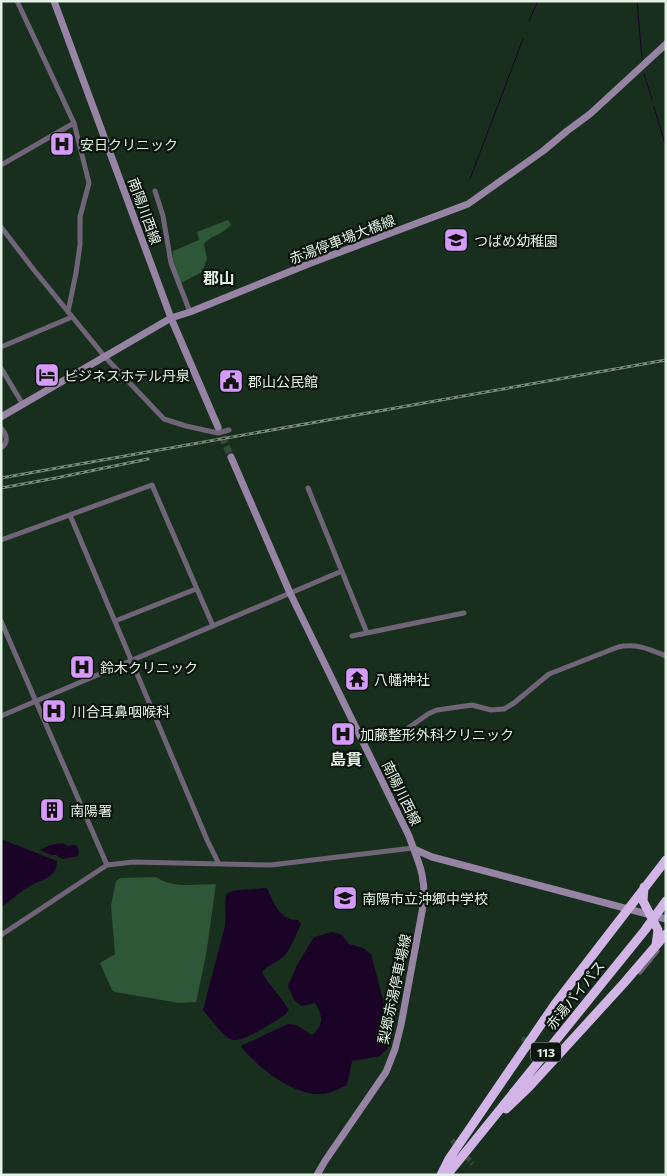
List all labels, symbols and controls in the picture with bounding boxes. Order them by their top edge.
hospital icon: 安日クリニック [49,131,75,157]
place label: 安日クリニック [80,136,178,153]
street label: 南陽川西線 [125,175,165,247]
street label: 赤湯停車場大橋線 [287,211,397,267]
school or university icon: つばめ幼稚園 [443,227,469,253]
place label: つばめ幼稚園 [474,232,558,249]
district label: 郡山 [203,268,235,287]
hotel icon: ビジネスホテル丹泉 [34,362,60,388]
place label: ビジネスホテル丹泉 [64,367,190,384]
public building icon: 郡山公民館 [218,368,244,394]
place label: 郡山公民館 [248,373,318,390]
hospital icon: 鈴木クリニック [69,654,95,680]
place label: 鈴木クリニック [100,659,198,676]
temple icon: 八幡神社 [344,666,370,692]
place label: 八幡神社 [374,671,430,688]
hospital icon: 川合耳鼻咽喉科 [41,698,67,724]
place label: 川合耳鼻咽喉科 [72,703,170,720]
hospital icon: 加藤整形外科クリニック [330,721,356,747]
place label: 加藤整形外科クリニック [360,726,514,743]
district label: 島貫 [330,749,362,768]
street label: 南陽川西線 [379,758,425,828]
building icon: 南陽署 [39,797,65,823]
place label: 南陽署 [70,802,112,819]
school or university icon: 南陽市立沖郷中学校 [332,885,358,911]
place label: 南陽市立沖郷中学校 [362,890,488,907]
street label: 梨郷赤湯停車場線 [374,932,414,1046]
street label: 赤湯バイパス [542,957,608,1033]
road number: 113 [531,1042,561,1062]

